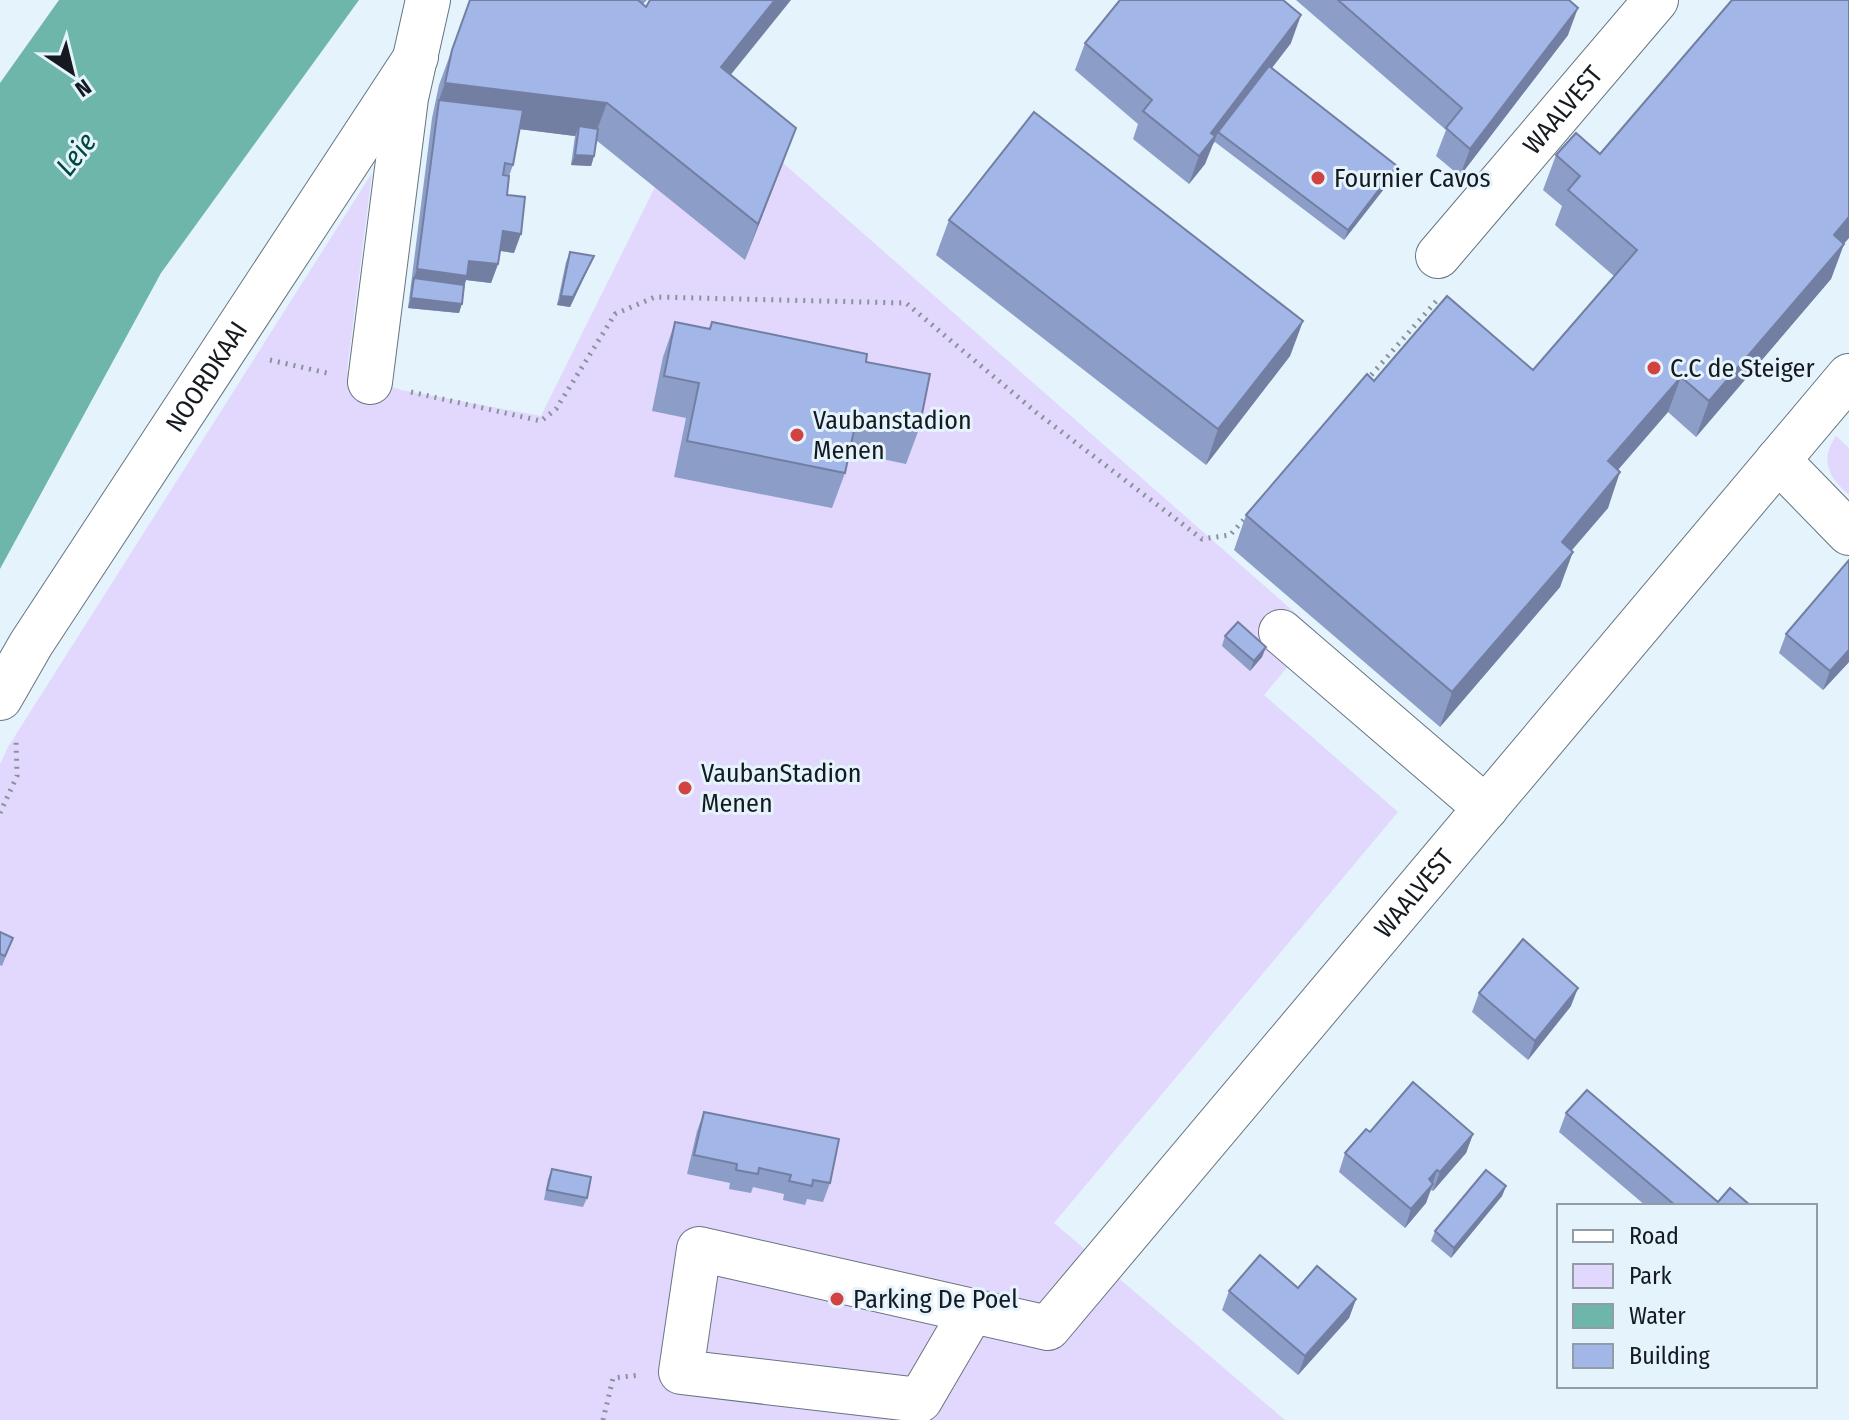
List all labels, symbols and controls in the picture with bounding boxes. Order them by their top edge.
north arrow [32,32,112,112]
street label: WAALVEST [1516,59,1609,160]
text: N [70,73,96,103]
water label: Leie [49,126,103,182]
place label: Fournier Cavos [1334,163,1491,194]
marker: Fournier Cavos [1309,169,1327,187]
street label: NOORDKAAI [159,316,254,438]
place label: C.C de Steiger [1670,353,1815,384]
marker: C.C de Steiger [1645,359,1663,377]
place label: Vaubanstadion Menen [813,405,972,466]
marker: Vaubanstadion Menen [788,426,806,444]
place label: VaubanStadion Menen [701,758,861,819]
marker: VaubanStadion Menen [676,779,694,797]
street label: WAALVEST [1368,843,1460,944]
legend [1557,1204,1817,1388]
text: Road [1629,1222,1679,1250]
text: Park [1629,1262,1672,1290]
place label: Parking De Poel [853,1284,1018,1315]
marker: Parking De Poel [828,1290,846,1308]
text: Water [1629,1302,1686,1330]
text: Building [1629,1342,1711,1370]

